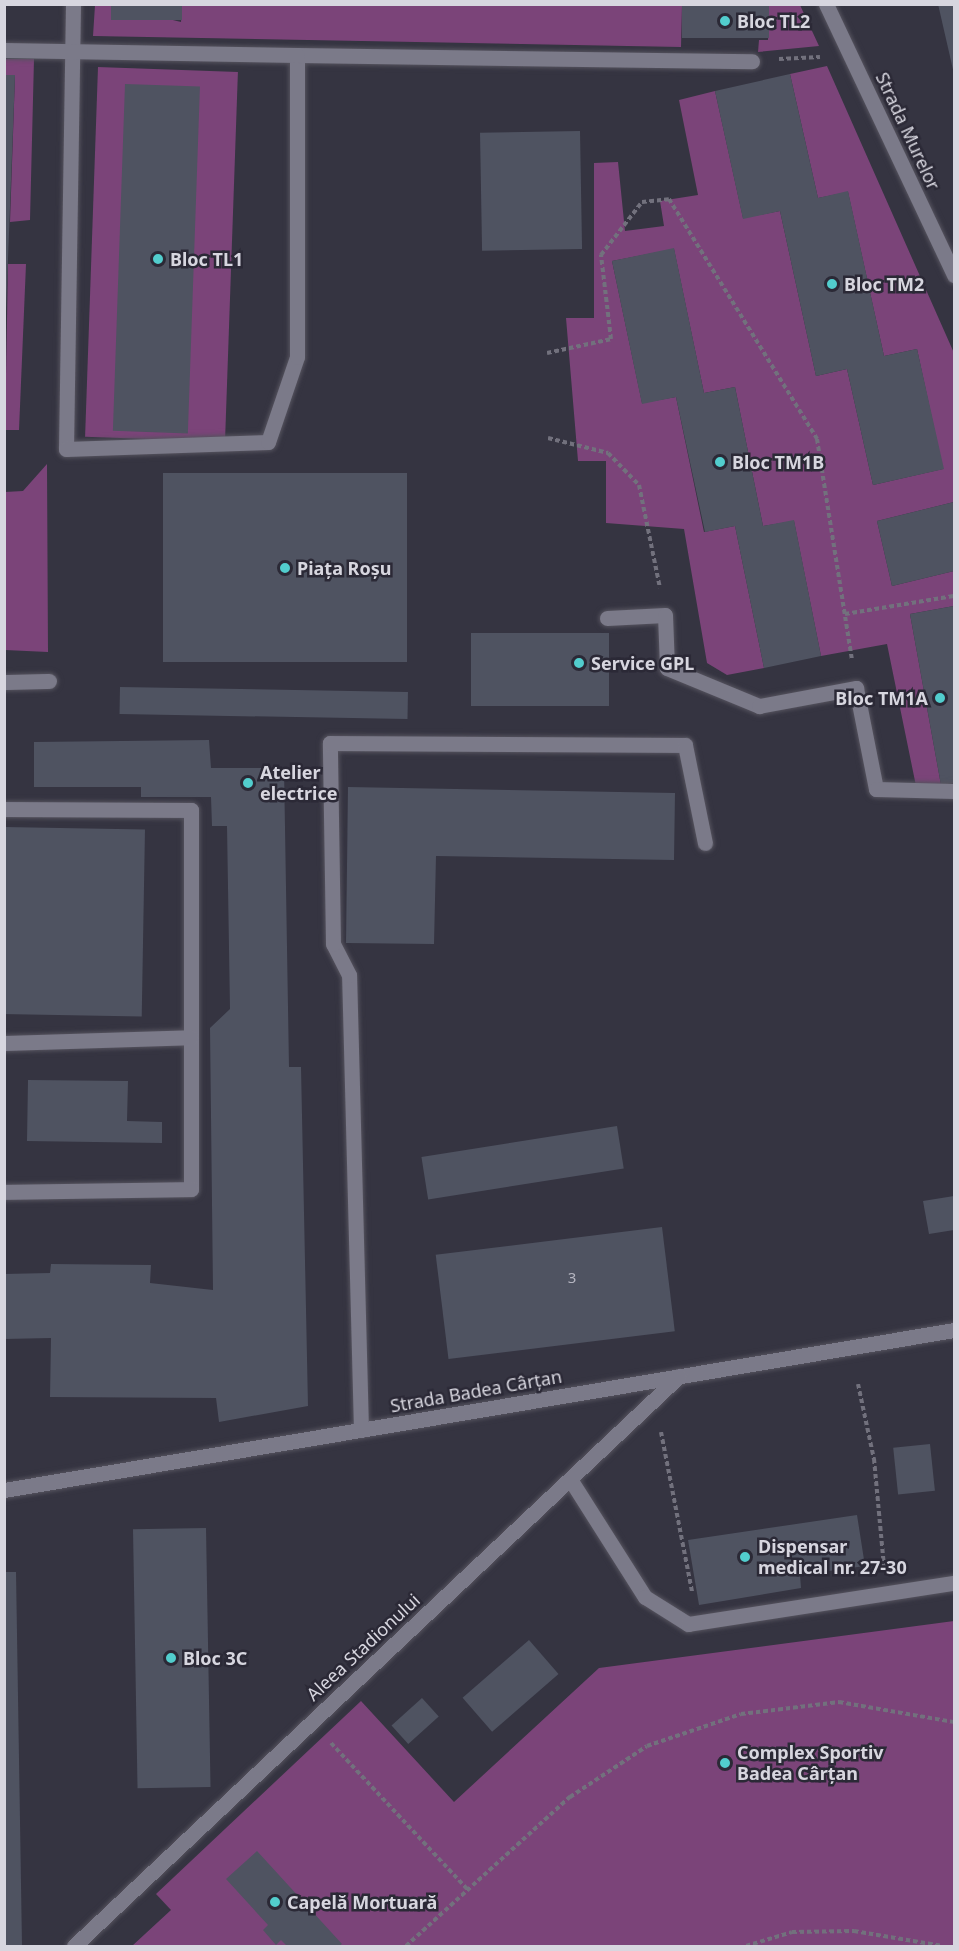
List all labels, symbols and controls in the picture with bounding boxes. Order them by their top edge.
place label: Bloc TL2 [737,10,810,32]
marker: Bloc TL2 [718,14,732,28]
street label: Strada Murelor [871,69,945,193]
place label: Bloc TL1 [170,248,243,270]
marker: Bloc TL1 [151,252,165,266]
place label: Bloc TM2 [844,273,924,295]
marker: Bloc TM2 [825,277,839,291]
place label: Bloc TM1B [732,451,824,473]
marker: Bloc TM1B [713,455,727,469]
place label: Piața Roșu [297,557,391,579]
marker: Piața Roșu [278,561,292,575]
place label: Service GPL [591,652,694,674]
marker: Service GPL [572,656,586,670]
place label: Bloc TM1A [835,687,928,709]
marker: Bloc TM1A [933,691,947,705]
place label: Atelier electrice [260,762,337,804]
marker: Atelier electrice [241,776,255,790]
house number: 3 [568,1269,576,1287]
street label: Strada Badea Cârțan [389,1365,563,1417]
place label: Dispensar medical nr. 27-30 [758,1536,907,1578]
marker: Dispensar medical nr. 27-30 [736,1548,754,1566]
street label: Aleea Stadionului [302,1589,424,1705]
place label: Bloc 3C [183,1647,247,1669]
marker: Bloc 3C [164,1651,178,1665]
place label: Complex Sportiv Badea Cârțan [737,1742,884,1784]
marker: Complex Sportiv Badea Cârțan [718,1756,732,1770]
place label: Capelă Mortuară [287,1891,437,1913]
marker: Capelă Mortuară [268,1895,282,1909]

